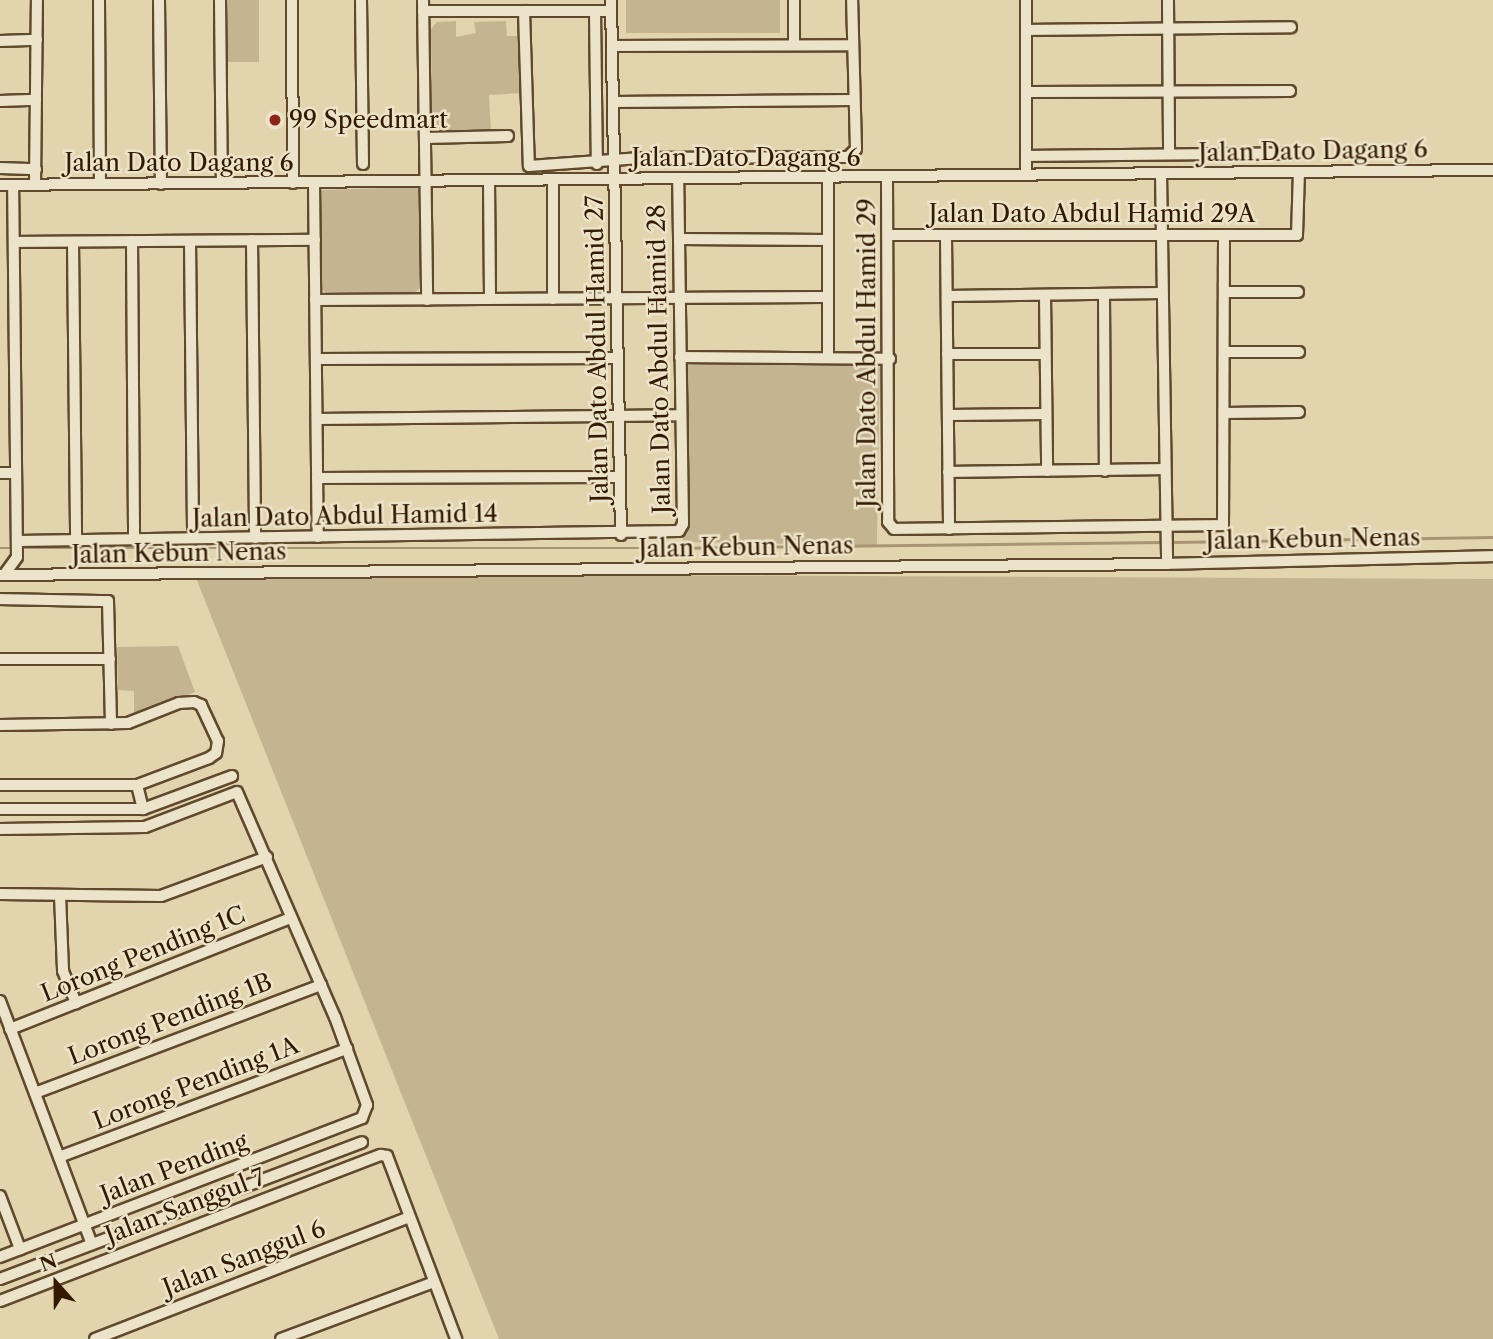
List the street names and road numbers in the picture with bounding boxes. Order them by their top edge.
street label: Jalan Dato Dagang 6 [1198,135,1428,167]
street label: Jalan Dato Dagang 6 [631,144,861,172]
street label: Jalan Dato Dagang 6 [64,149,294,177]
street label: Jalan Dato Abdul Hamid 27 [580,195,614,503]
street label: Jalan Dato Abdul Hamid 29 [853,198,881,508]
street label: Jalan Dato Abdul Hamid 29A [928,200,1256,228]
street label: Jalan Dato Abdul Hamid 28 [642,203,676,515]
street label: Jalan Dato Abdul Hamid 14 [191,499,499,533]
street label: Jalan Kebun Nenas [1205,523,1421,555]
street label: Jalan Kebun Nenas [638,531,854,563]
street label: Jalan Kebun Nenas [71,537,287,569]
street label: Lorong Pending 1C [37,900,249,1008]
street label: Lorong Pending 1B [64,967,276,1071]
street label: Lorong Pending 1A [89,1031,303,1135]
street label: Jalan Pending [96,1127,252,1209]
street label: Jalan Sanggul 7 [101,1162,269,1250]
street label: Jalan Sanggul 6 [159,1214,329,1302]

